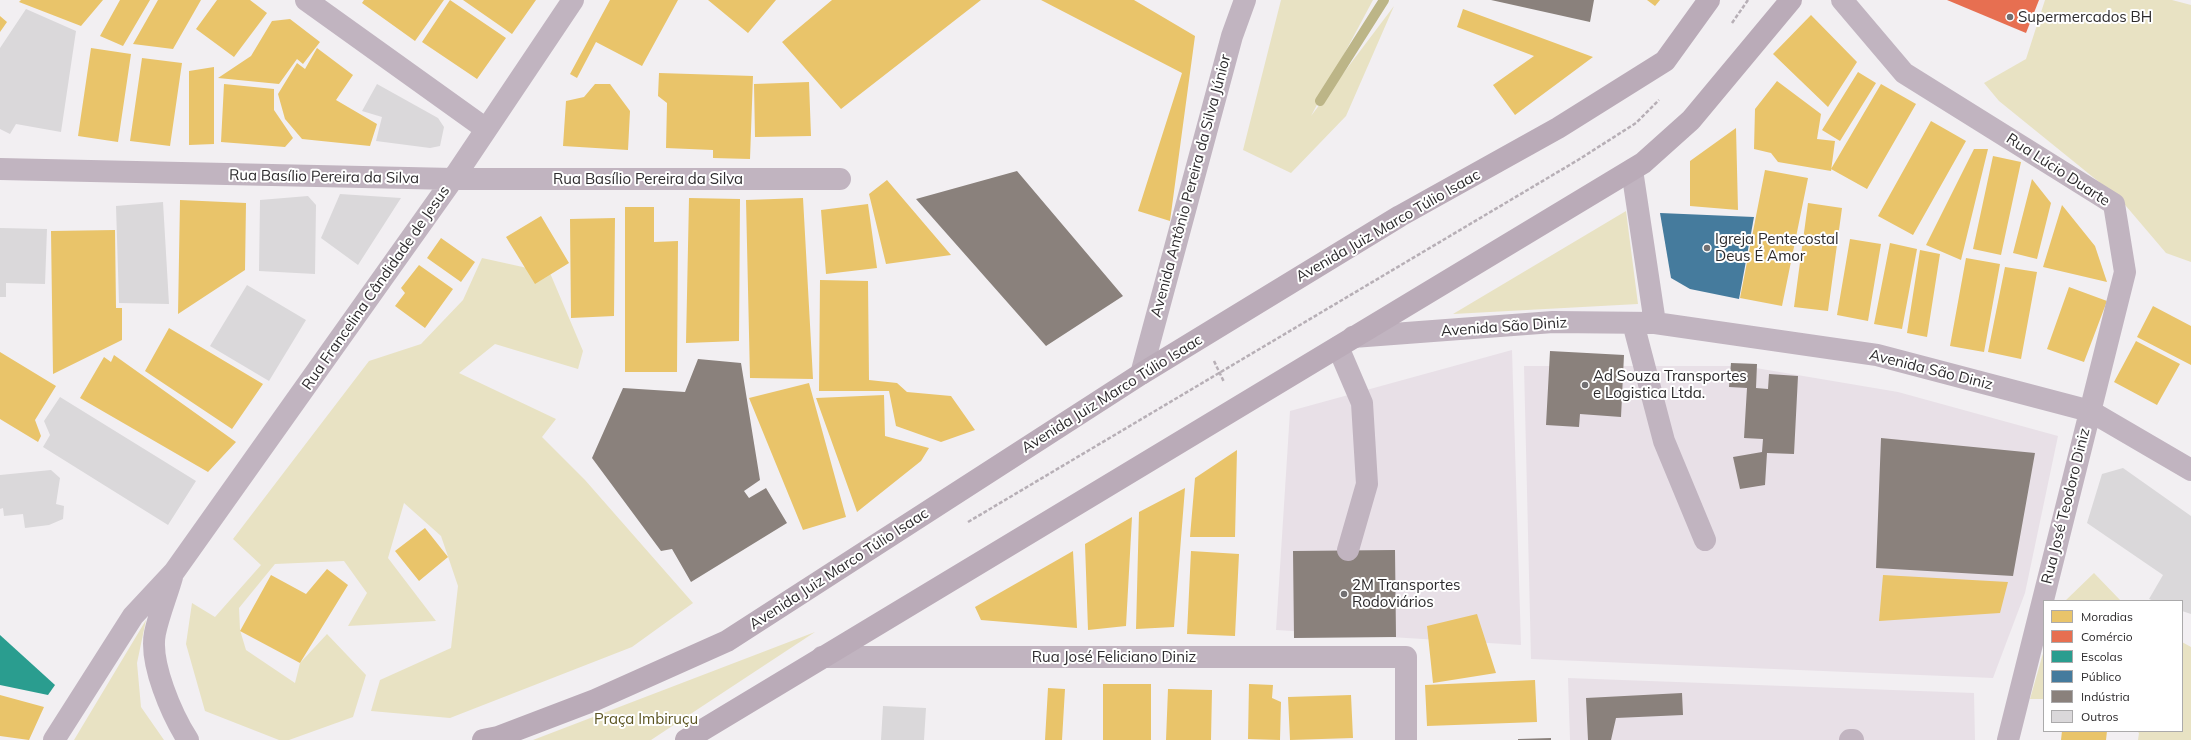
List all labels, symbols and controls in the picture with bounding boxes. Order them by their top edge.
place label: Supermercados BH [2018,8,2152,26]
marker: Supermercados BH [2005,12,2015,22]
street label: Avenida Antônio Pereira da Silva Júnior [1147,53,1235,319]
street label: Rua Lúcio Duarte [2003,130,2113,210]
street label: Rua Basílio Pereira da Silva [229,166,419,188]
street label: Avenida Juiz Marco Túlio Isaac [1293,166,1483,286]
street label: Rua Basílio Pereira da Silva [553,170,743,188]
street label: Rua Francelina Cândidade de Jesus [298,182,454,394]
place label: Igreja Pentecostal Deus É Amor [1715,230,1839,265]
marker: Igreja Pentecostal Deus É Amor [1702,243,1712,253]
street label: Avenida São Diniz [1440,314,1568,340]
street label: Avenida Juiz Marco Túlio Isaac [1018,331,1206,457]
street label: Avenida São Diniz [1867,346,1995,394]
place label: Ad Souza Transportes e Logistica Ltda. [1593,367,1747,402]
marker: Ad Souza Transportes e Logistica Ltda. [1580,380,1590,390]
street label: Rua José Teodoro Diniz [2038,426,2094,586]
street label: Avenida Juiz Marco Túlio Isaac [746,504,932,634]
place label: 2M Transportes Rodoviários [1352,576,1460,611]
marker: 2M Transportes Rodoviários [1339,589,1349,599]
legend [2043,600,2183,732]
text: Moradias [2081,609,2133,624]
text: Comércio [2081,629,2133,644]
street label: Rua José Feliciano Diniz [1032,648,1196,666]
text: Escolas [2081,649,2123,664]
text: Público [2081,669,2121,684]
text: Indústria [2081,689,2130,704]
text: Outros [2081,709,2118,724]
park label: Praça Imbiruçu [594,710,698,728]

